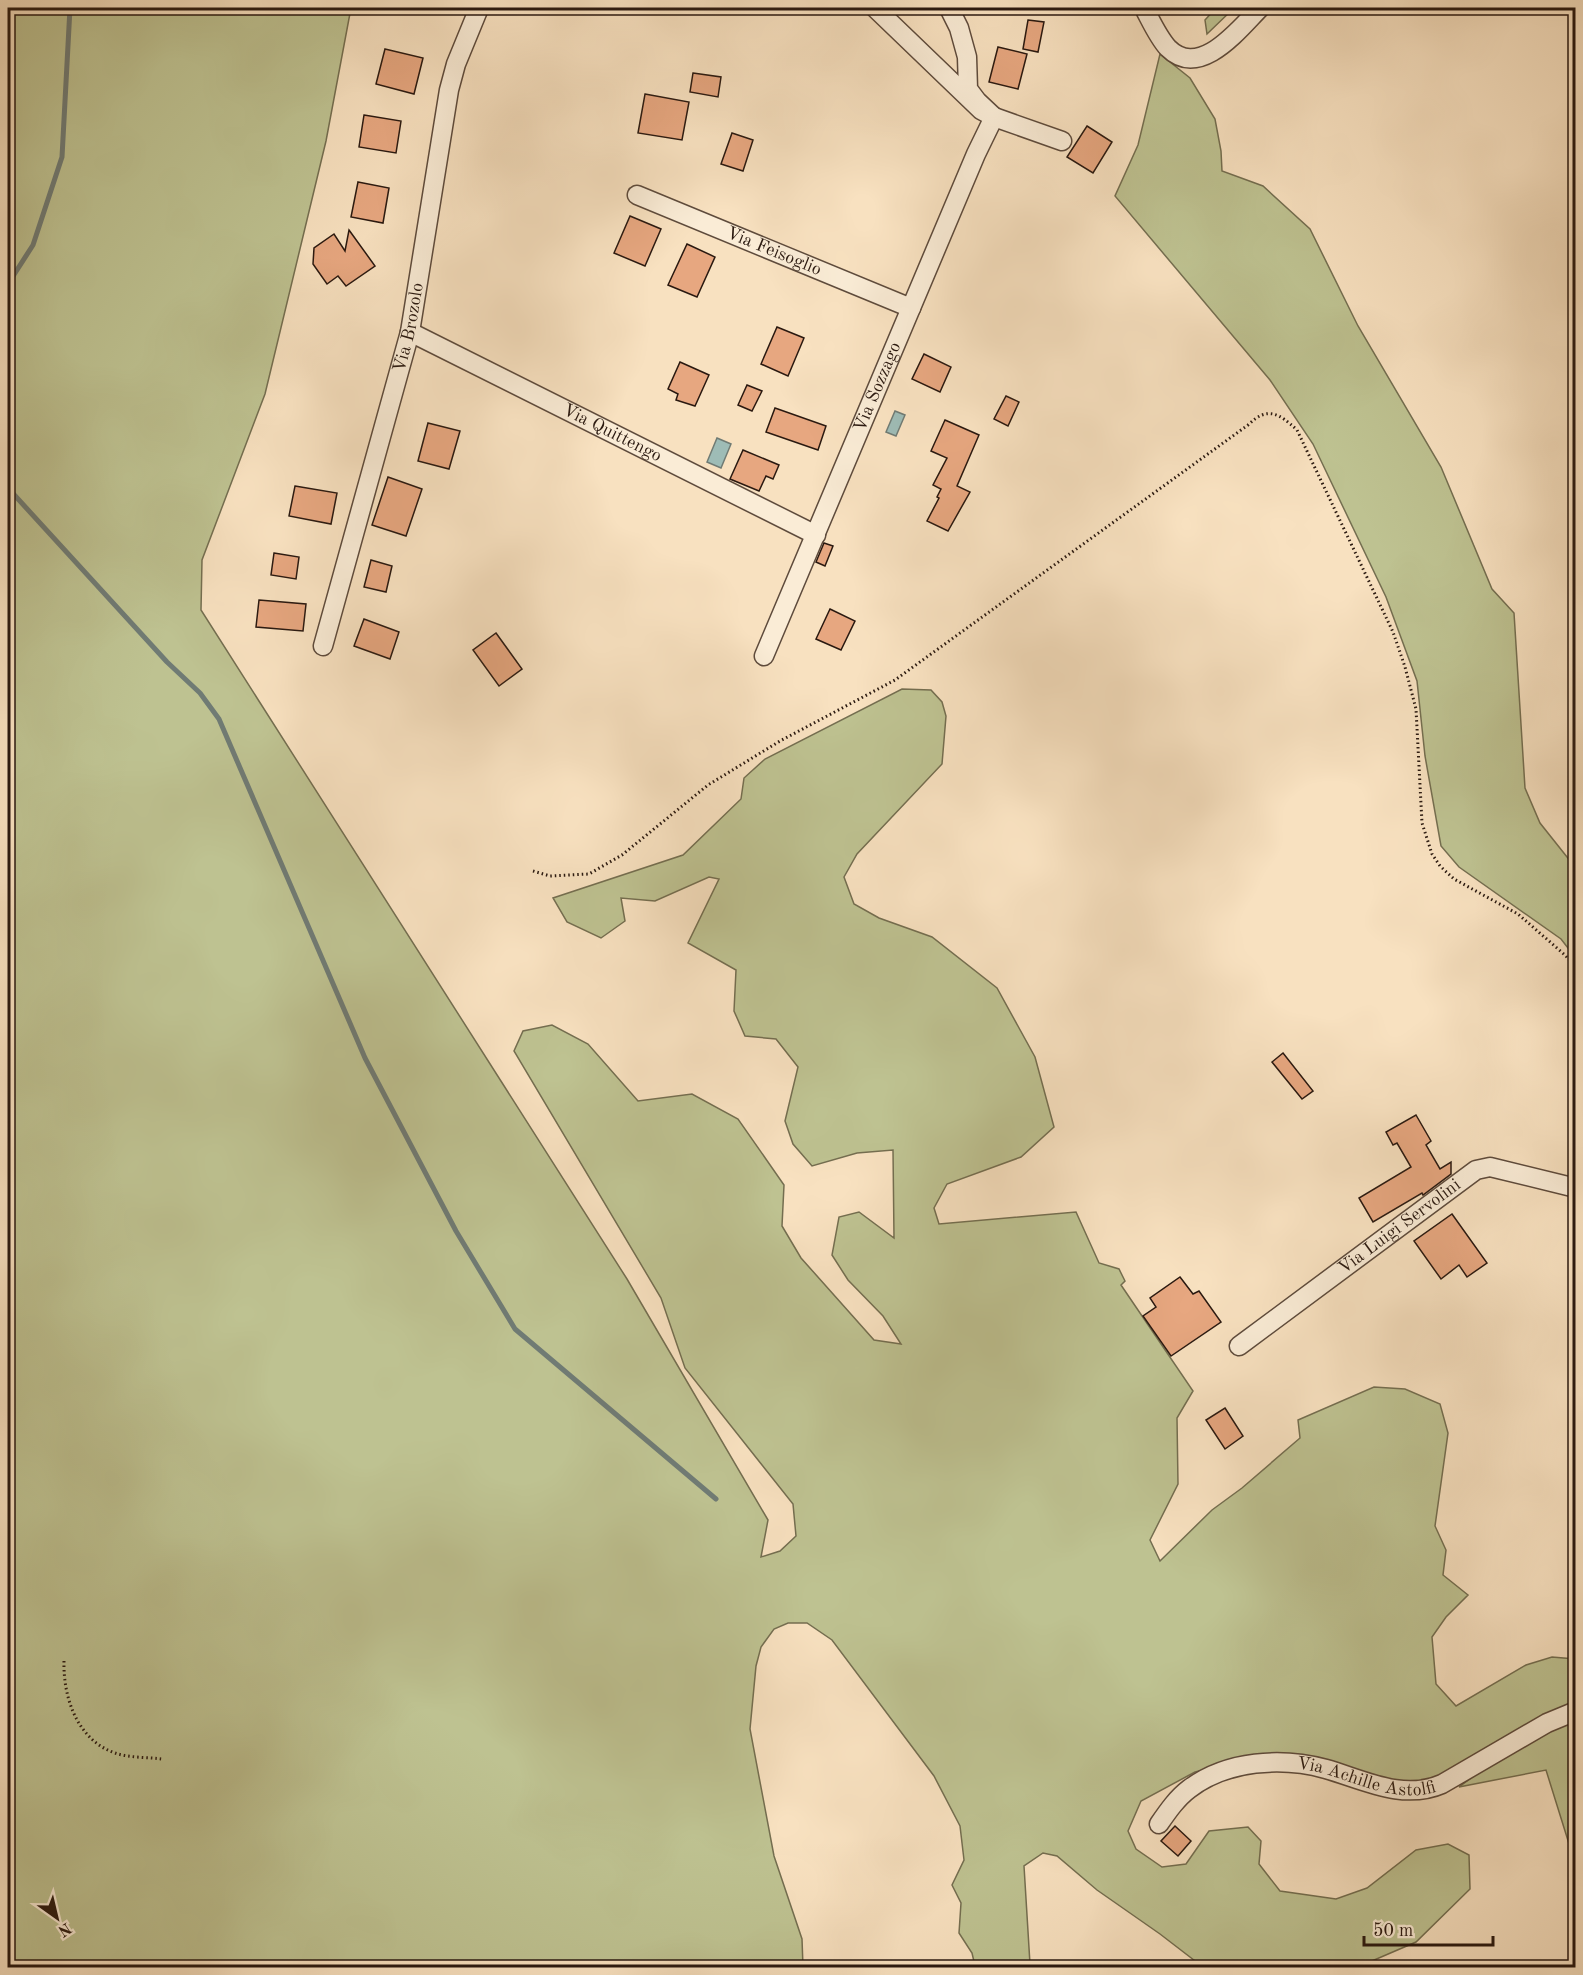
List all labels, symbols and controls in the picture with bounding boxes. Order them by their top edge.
street label: Via Feisoglio [724,224,824,279]
street label: Via Brozolo [390,281,427,374]
street label: Via Sozzago [851,339,904,434]
street label: Via Quittengo [560,401,665,465]
street label: Via Luigi Servolini [1335,1176,1464,1278]
street label: Via Achille Astolfi [1296,1754,1438,1799]
north arrow [27,1888,87,1948]
scale bar [1364,1909,1493,1947]
text: N [54,1919,74,1939]
text: 50 m [1373,1922,1413,1940]

